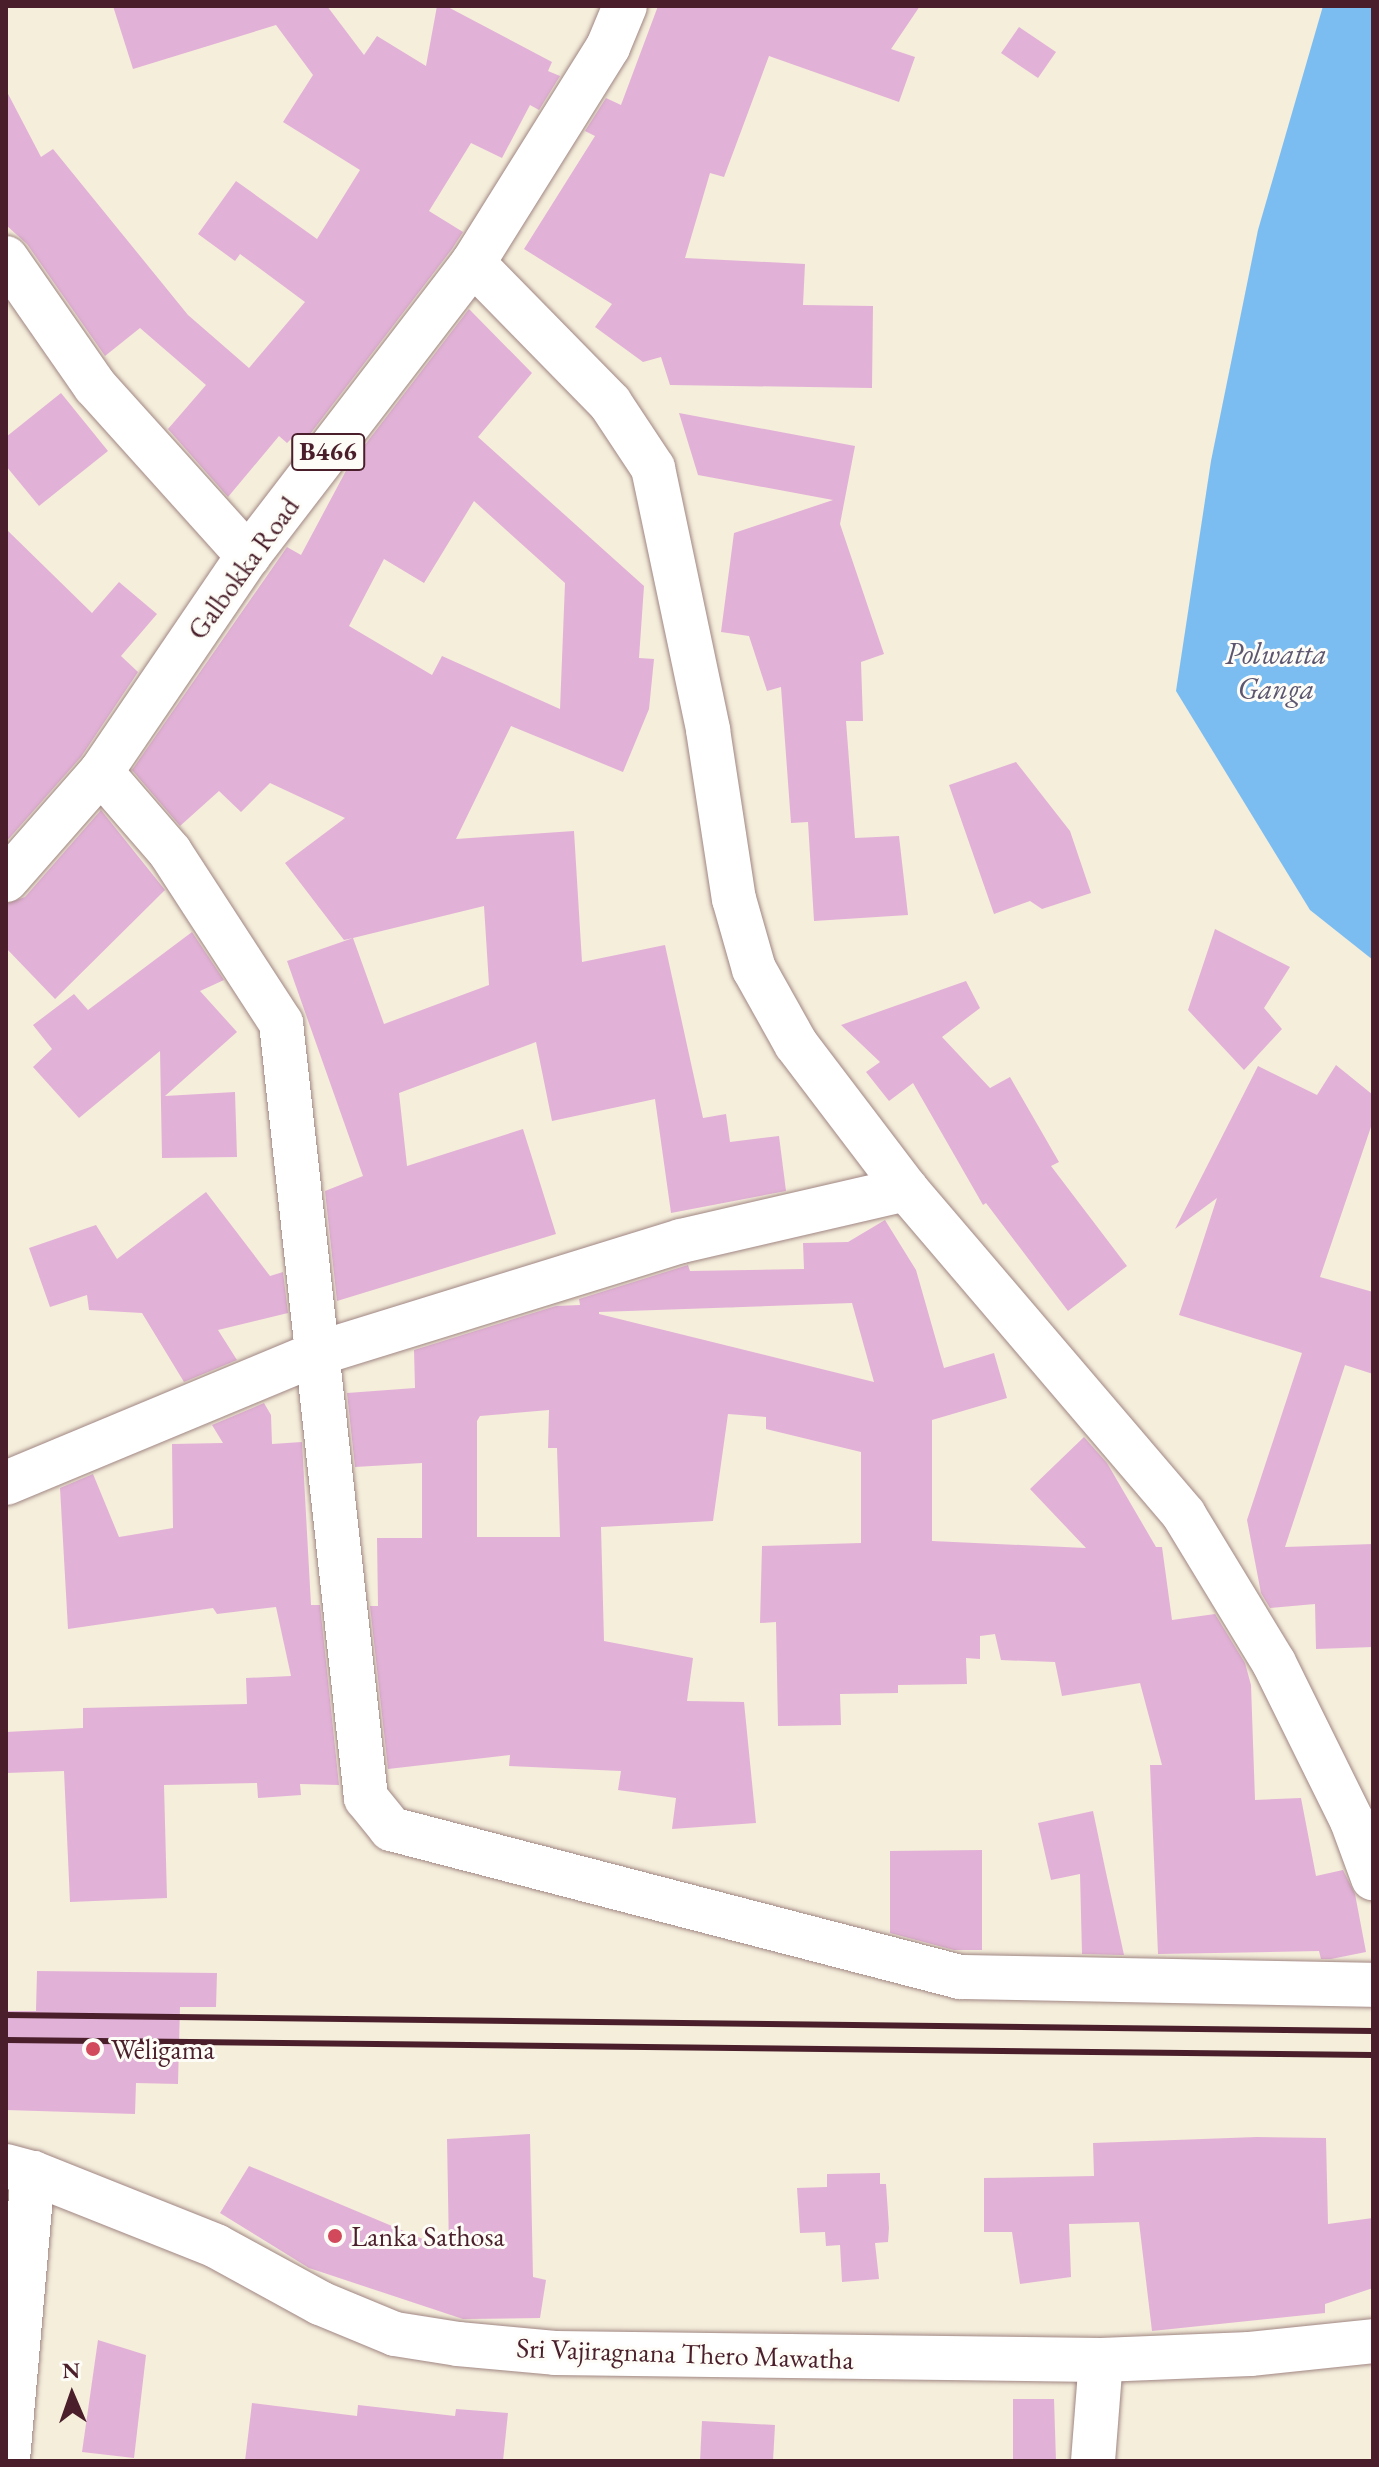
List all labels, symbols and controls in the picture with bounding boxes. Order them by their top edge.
road number: B466 [290,430,366,474]
street label: Galbokka Road [180,490,306,646]
water label: Polwatta Ganga [1225,636,1327,706]
place label: Weligama [111,2032,215,2066]
marker: Weligama [82,2038,104,2060]
place label: Lanka Sathosa [351,2219,505,2253]
marker: Lanka Sathosa [326,2227,344,2245]
street label: Sri Vajiragnana Thero Mawatha [516,2330,854,2376]
north arrow [32,2355,112,2435]
text: N [62,2356,81,2385]

